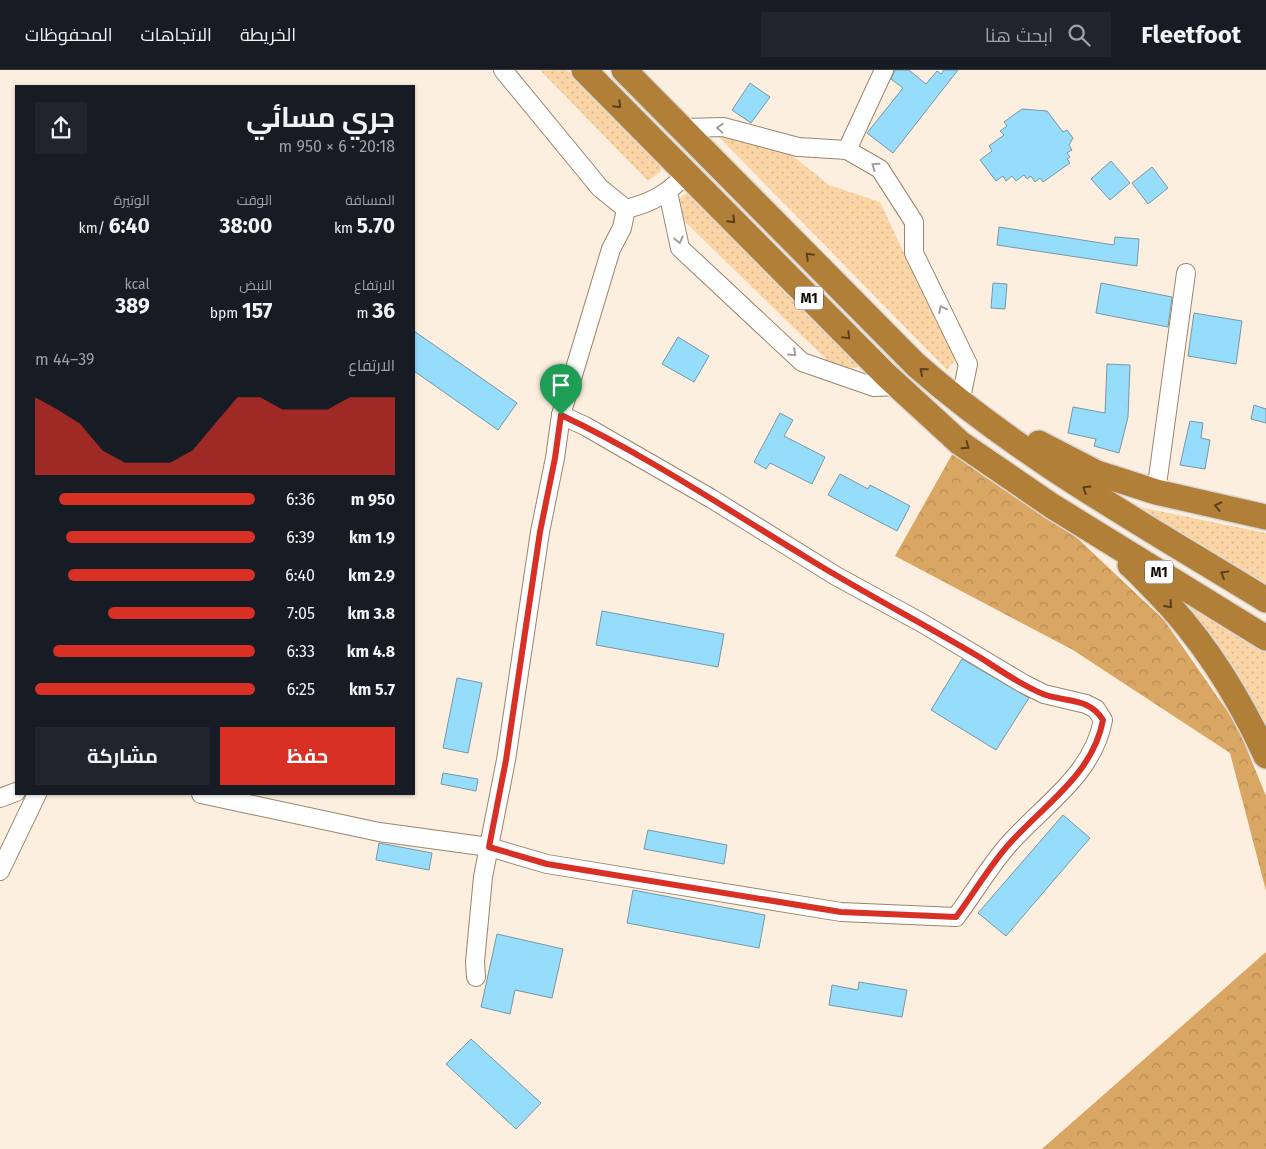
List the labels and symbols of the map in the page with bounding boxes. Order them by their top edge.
one-way arrow [612,99,621,108]
one-way arrow [715,122,723,133]
one-way arrow [871,163,880,173]
one-way arrow [727,215,736,224]
one-way arrow [673,235,684,244]
one-way arrow [806,253,815,262]
road number: M1 [795,287,823,310]
one-way arrow [938,306,948,315]
one-way arrow [841,330,850,339]
one-way arrow [788,347,797,356]
pin [540,364,582,415]
one-way arrow [920,368,929,377]
one-way arrow [960,440,969,450]
one-way arrow [1082,486,1091,496]
one-way arrow [1214,501,1223,512]
road number: M1 [1145,561,1173,584]
one-way arrow [1221,571,1230,581]
one-way arrow [1163,600,1172,609]

